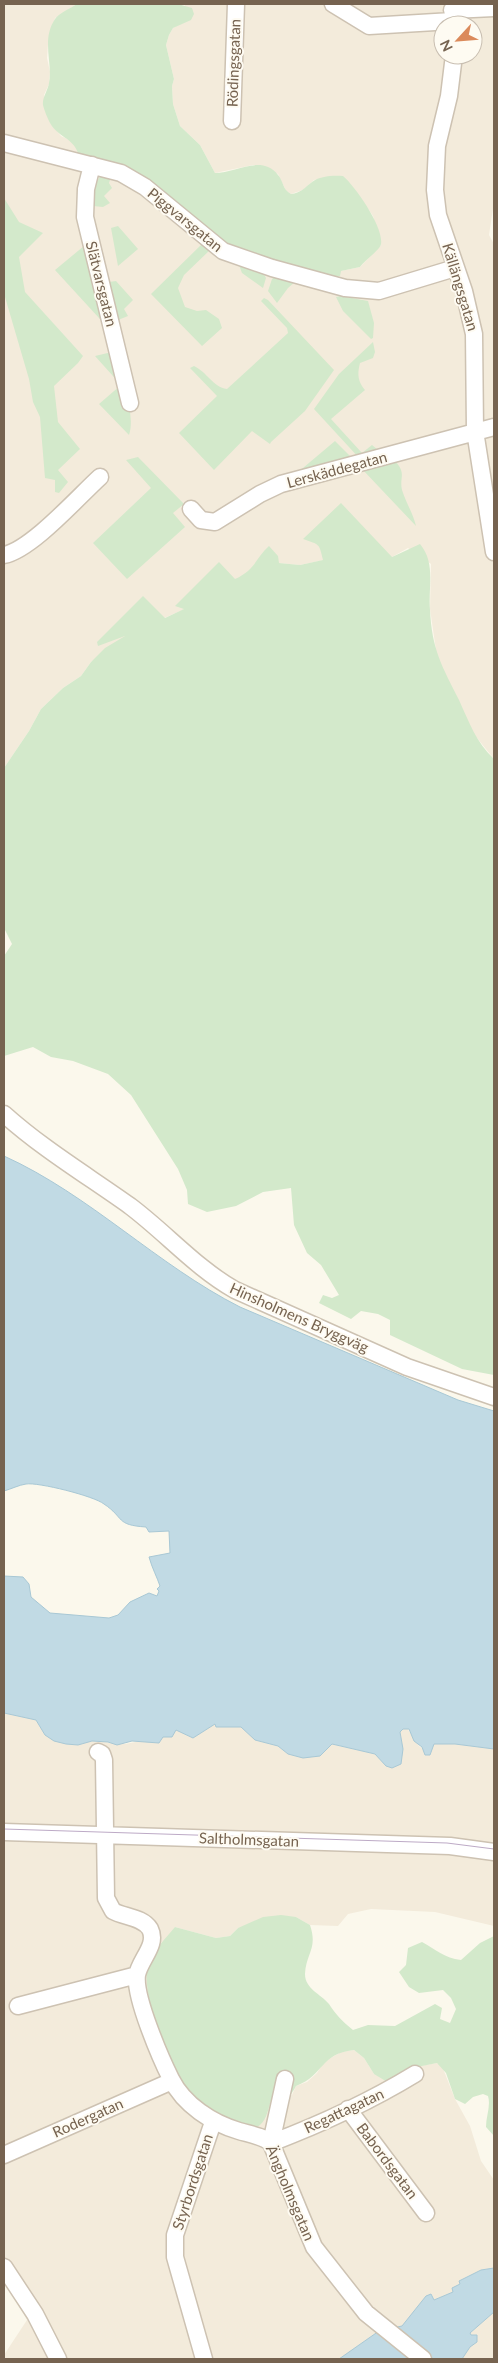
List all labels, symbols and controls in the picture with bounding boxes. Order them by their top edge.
north arrow [433,15,483,65]
street label: Rödingsgatan [222,18,244,107]
text: N [436,37,456,54]
street label: Piggvarsgatan [144,183,227,255]
street label: Slätvarsgatan [83,239,121,328]
street label: Källängsgatan [439,241,483,333]
street label: Lerskäddegatan [285,447,389,491]
street label: Hinsholmens Bryggväg [227,1278,372,1356]
street label: Saltholmsgatan [199,1828,299,1850]
street label: Regattagatan [301,2084,386,2136]
street label: Rodergatan [49,2094,126,2141]
street label: Babordsgatan [353,2119,422,2202]
street label: Styrbordsgatan [168,2132,216,2232]
street label: Ängholmsgatan [263,2142,319,2243]

